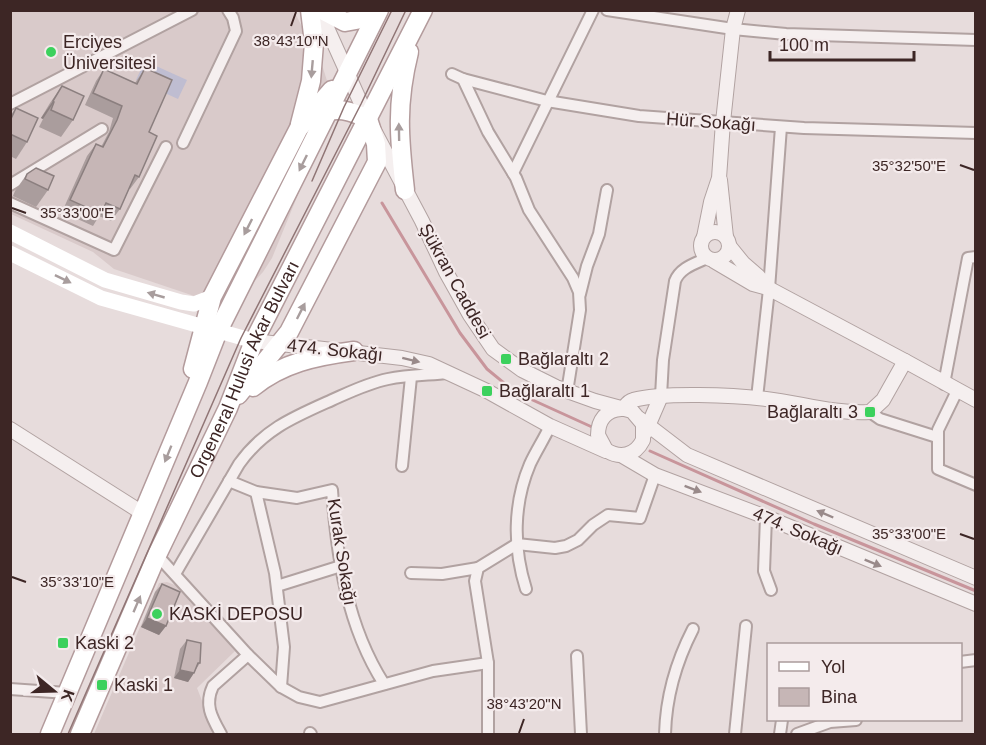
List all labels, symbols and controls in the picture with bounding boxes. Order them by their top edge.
scale bar [770,24,914,62]
place label: Erciyes Üniversitesi [63,32,156,73]
text: 38°43'10"N [253,32,329,49]
text: 100 m [779,35,829,55]
marker: Erciyes Üniversitesi [44,45,58,59]
one-way arrow [307,59,317,78]
street label: Hür Sokağı [665,109,757,135]
one-way arrow [395,122,404,141]
one-way arrow [298,155,307,172]
text: 35°32'50"E [872,157,946,174]
text: 35°33'00"E [40,204,114,221]
one-way arrow [243,219,253,236]
street label: Şükran Caddesi [415,220,495,342]
street label: Orgeneral Hulusi Akar Bulvarı [186,257,303,481]
one-way arrow [55,274,72,284]
one-way arrow [147,290,165,299]
one-way arrow [296,302,305,319]
street label: 474. Sokağı [286,335,384,365]
place label: Bağlaraltı 2 [518,349,609,369]
marker: Bağlaraltı 2 [499,352,513,366]
one-way arrow [403,356,421,365]
place label: Bağlaraltı 1 [499,381,590,401]
marker: Bağlaraltı 1 [480,384,494,398]
place label: Bağlaraltı 3 [767,402,858,422]
marker: Bağlaraltı 3 [863,405,877,419]
one-way arrow [163,446,173,464]
one-way arrow [684,485,702,494]
street label: Kurak Sokağı [324,497,360,607]
street label: 474. Sokağı [750,503,846,559]
one-way arrow [815,509,833,519]
text: 35°33'00"E [872,525,946,542]
one-way arrow [865,558,883,568]
text: 35°33'10"E [40,573,114,590]
one-way arrow [132,595,141,612]
place label: KASKİ DEPOSU [169,604,303,624]
marker: KASKİ DEPOSU [150,607,164,621]
place label: Kaski 2 [75,633,134,653]
marker: Kaski 2 [56,636,70,650]
legend [767,643,962,721]
text: Yol [821,657,845,677]
north arrow [24,661,84,721]
place label: Kaski 1 [114,675,173,695]
marker: Kaski 1 [95,678,109,692]
text: K [58,687,78,704]
text: Bina [821,687,858,707]
text: 38°43'20"N [486,695,562,712]

